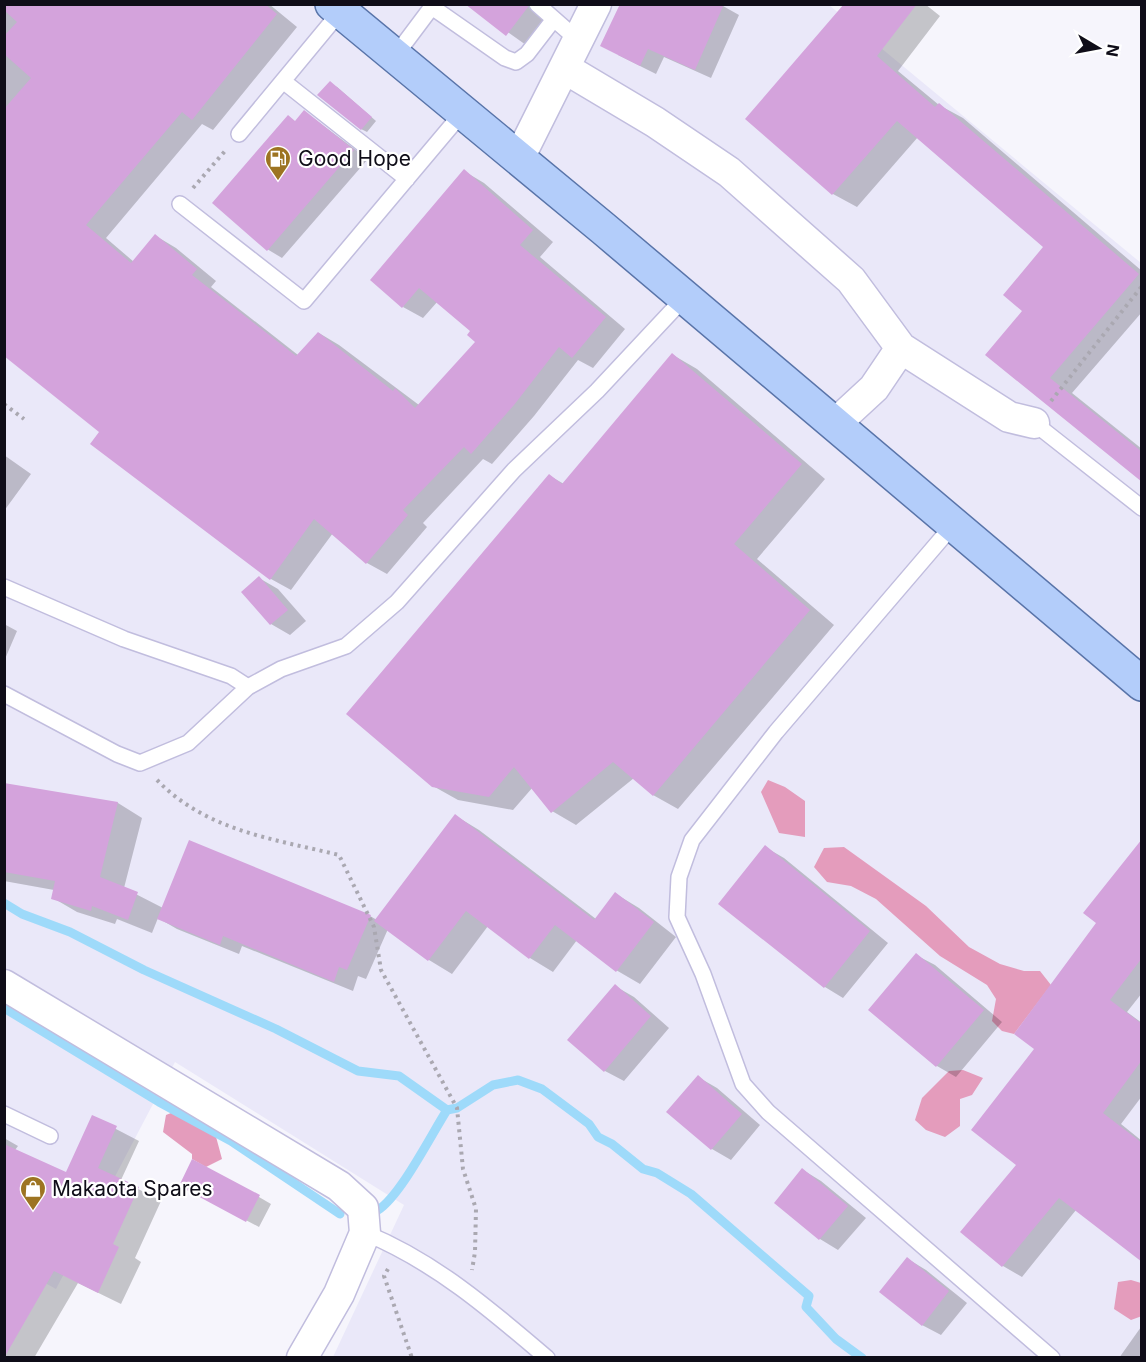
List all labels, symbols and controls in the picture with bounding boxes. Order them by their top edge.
north arrow [1068,18,1128,78]
text: N [1102,43,1124,58]
fuel station icon: Good Hope [263,144,293,182]
place label: Good Hope [298,146,411,171]
shop icon: Makaota Spares [18,1174,48,1212]
place label: Makaota Spares [52,1176,213,1201]

